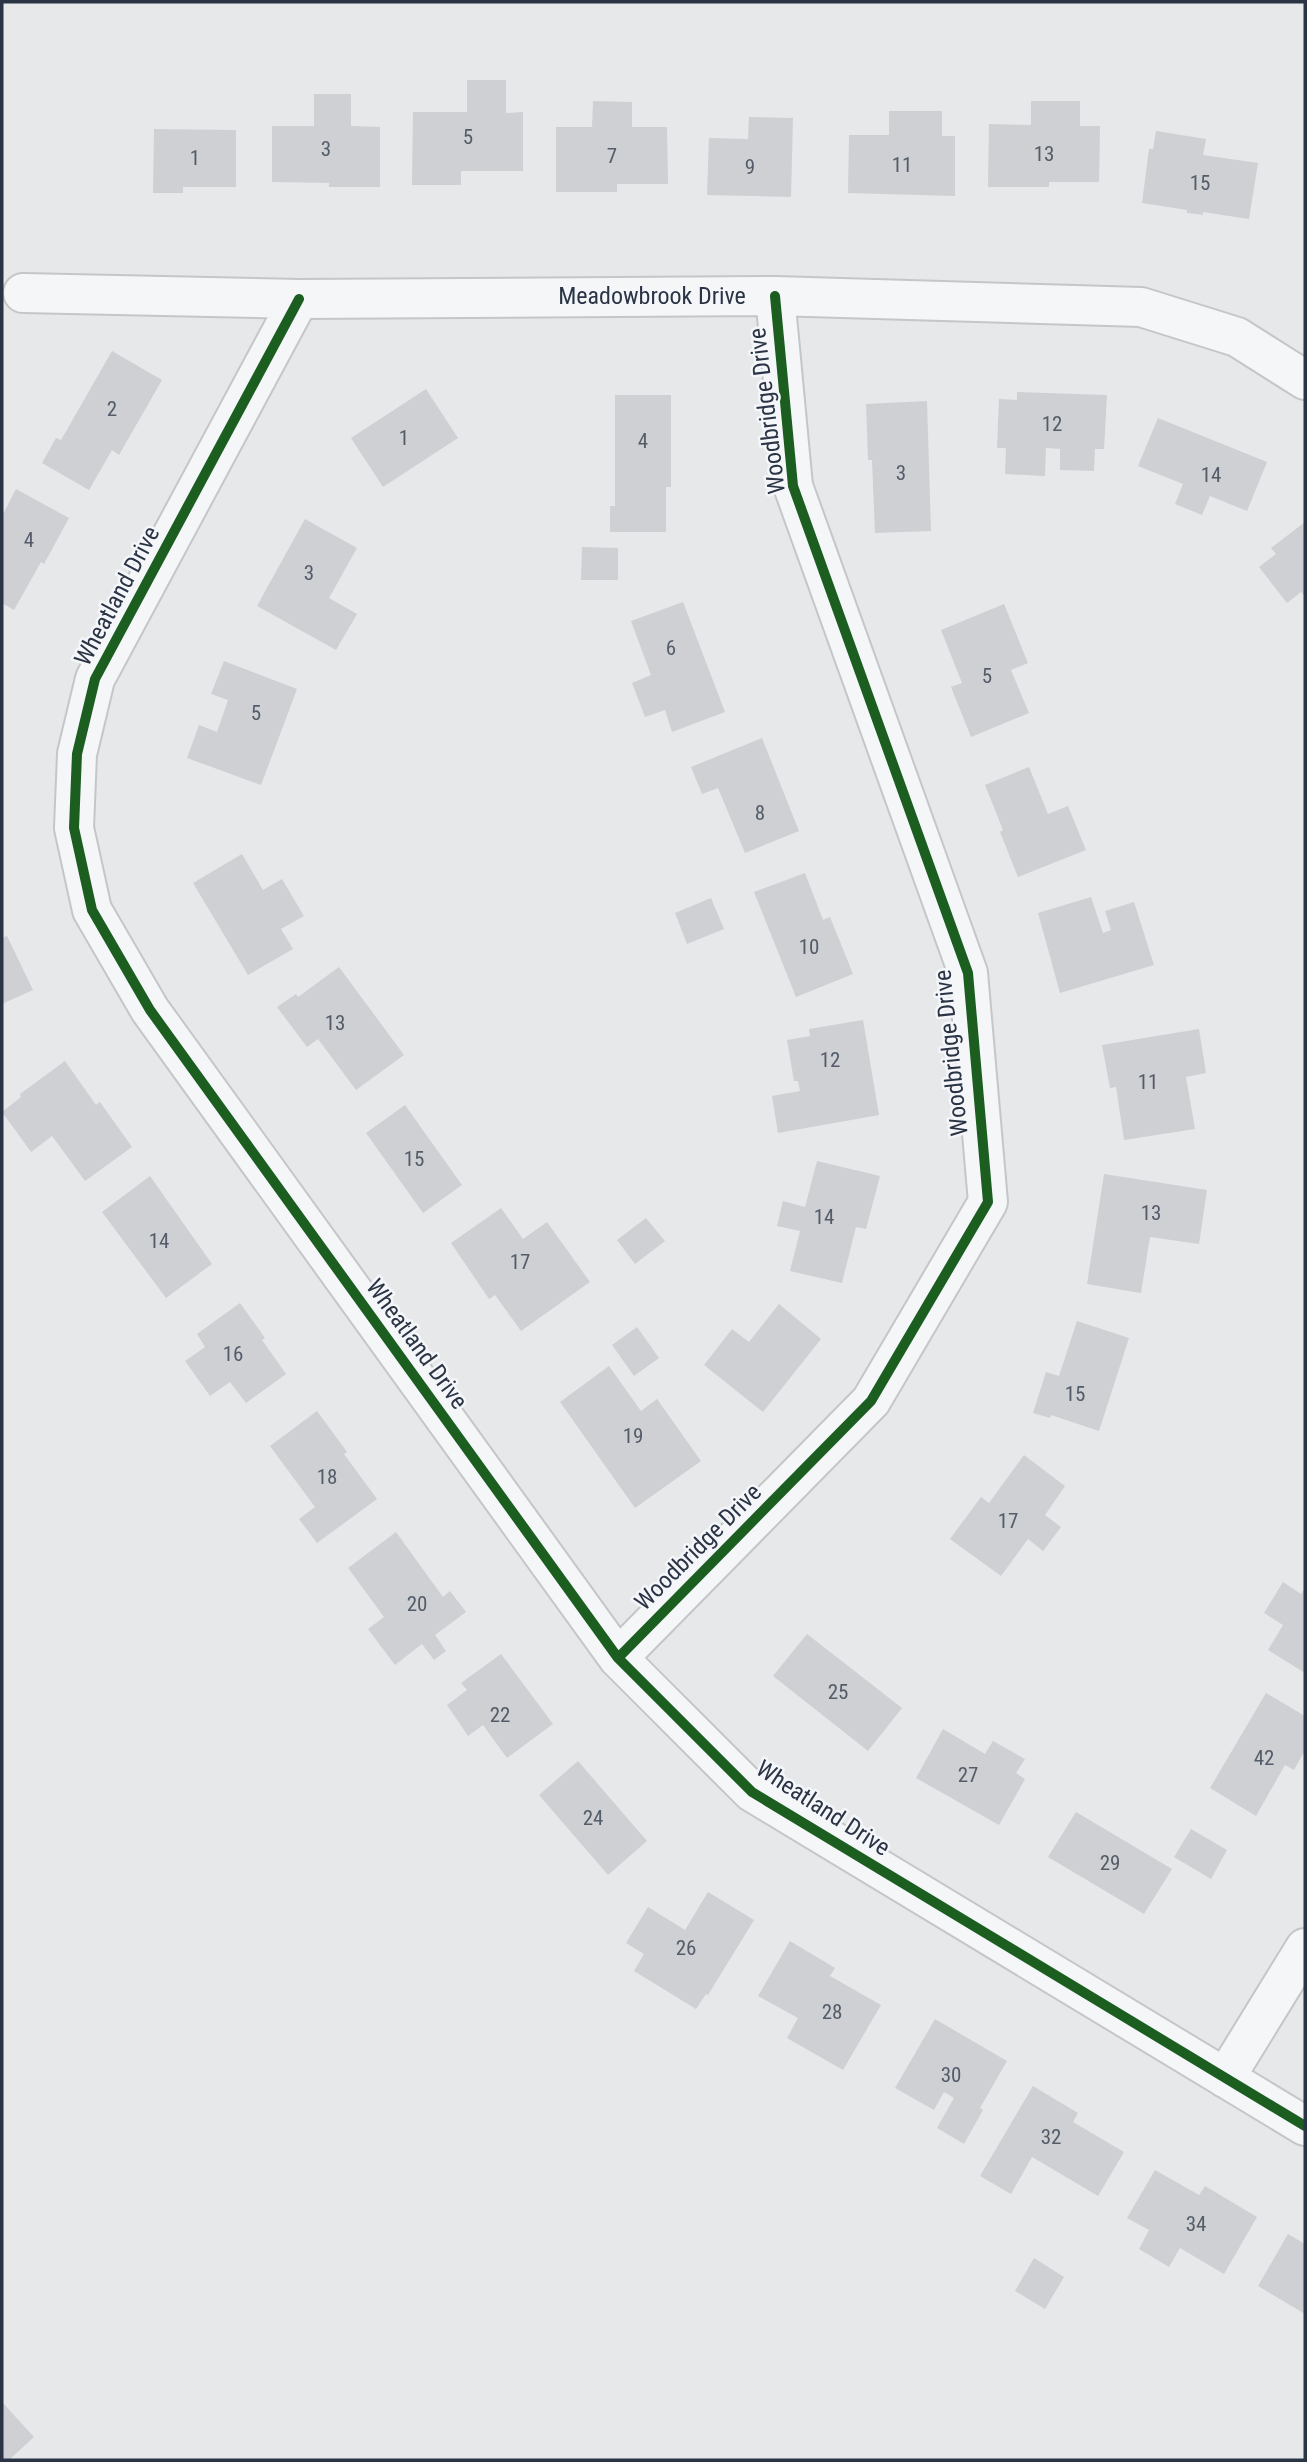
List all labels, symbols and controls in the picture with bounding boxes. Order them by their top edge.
house number: 5 [463,125,473,149]
house number: 3 [321,137,331,161]
house number: 13 [1034,142,1054,166]
house number: 7 [607,144,617,168]
house number: 1 [190,146,200,170]
house number: 11 [892,153,912,177]
house number: 9 [745,155,755,179]
house number: 15 [1190,171,1210,195]
street label: Meadowbrook Drive [558,282,746,310]
street label: Woodbridge Drive [743,326,791,496]
house number: 2 [107,397,117,421]
house number: 12 [1042,412,1062,436]
house number: 1 [399,426,409,450]
house number: 4 [638,429,648,453]
house number: 3 [896,461,906,485]
house number: 14 [1201,463,1221,487]
street label: Wheatland Drive [69,522,165,670]
house number: 4 [24,528,34,552]
house number: 3 [304,561,314,585]
house number: 6 [666,636,676,660]
house number: 5 [982,664,992,688]
house number: 5 [251,701,261,725]
house number: 8 [755,801,765,825]
house number: 10 [799,935,819,959]
street label: Woodbridge Drive [928,969,974,1137]
house number: 13 [325,1011,345,1035]
house number: 12 [820,1048,840,1072]
house number: 11 [1138,1070,1158,1094]
house number: 15 [404,1147,424,1171]
house number: 13 [1141,1201,1161,1225]
house number: 14 [814,1205,834,1229]
house number: 14 [149,1229,169,1253]
house number: 17 [510,1250,530,1274]
street label: Wheatland Drive [361,1274,473,1414]
house number: 16 [223,1342,243,1366]
house number: 15 [1065,1382,1085,1406]
house number: 19 [623,1424,643,1448]
house number: 18 [317,1465,337,1489]
street label: Woodbridge Drive [629,1478,767,1616]
house number: 17 [998,1509,1018,1533]
house number: 20 [407,1592,427,1616]
house number: 25 [828,1680,848,1704]
house number: 22 [490,1703,510,1727]
house number: 42 [1254,1746,1274,1770]
street label: Wheatland Drive [751,1754,895,1862]
house number: 27 [958,1763,978,1787]
house number: 24 [583,1806,603,1830]
house number: 29 [1100,1851,1120,1875]
house number: 26 [676,1936,696,1960]
house number: 28 [822,2000,842,2024]
house number: 30 [941,2063,961,2087]
house number: 32 [1041,2125,1061,2149]
house number: 34 [1186,2212,1206,2236]

